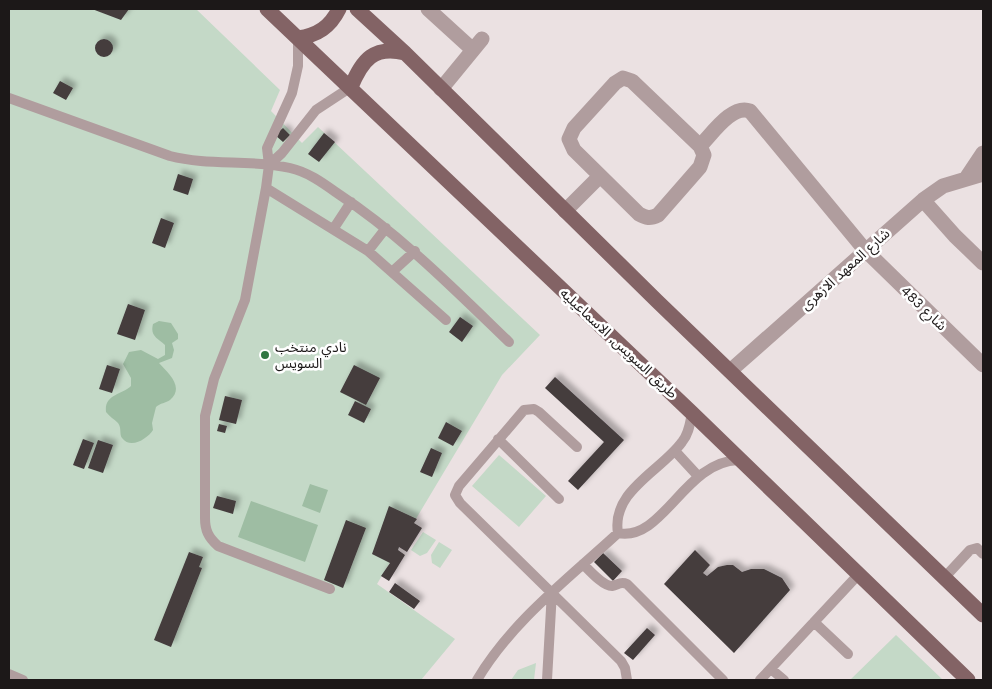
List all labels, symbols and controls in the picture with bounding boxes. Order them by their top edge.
street label: شارع المعهد الازهرى [797,225,895,315]
street label: شارع 483 [896,282,950,336]
street label: طريق السويس, الاسماعيليه [556,285,681,403]
place label: نادي منتخب السويس [275,339,347,372]
marker: نادي منتخب السويس [259,349,271,361]

